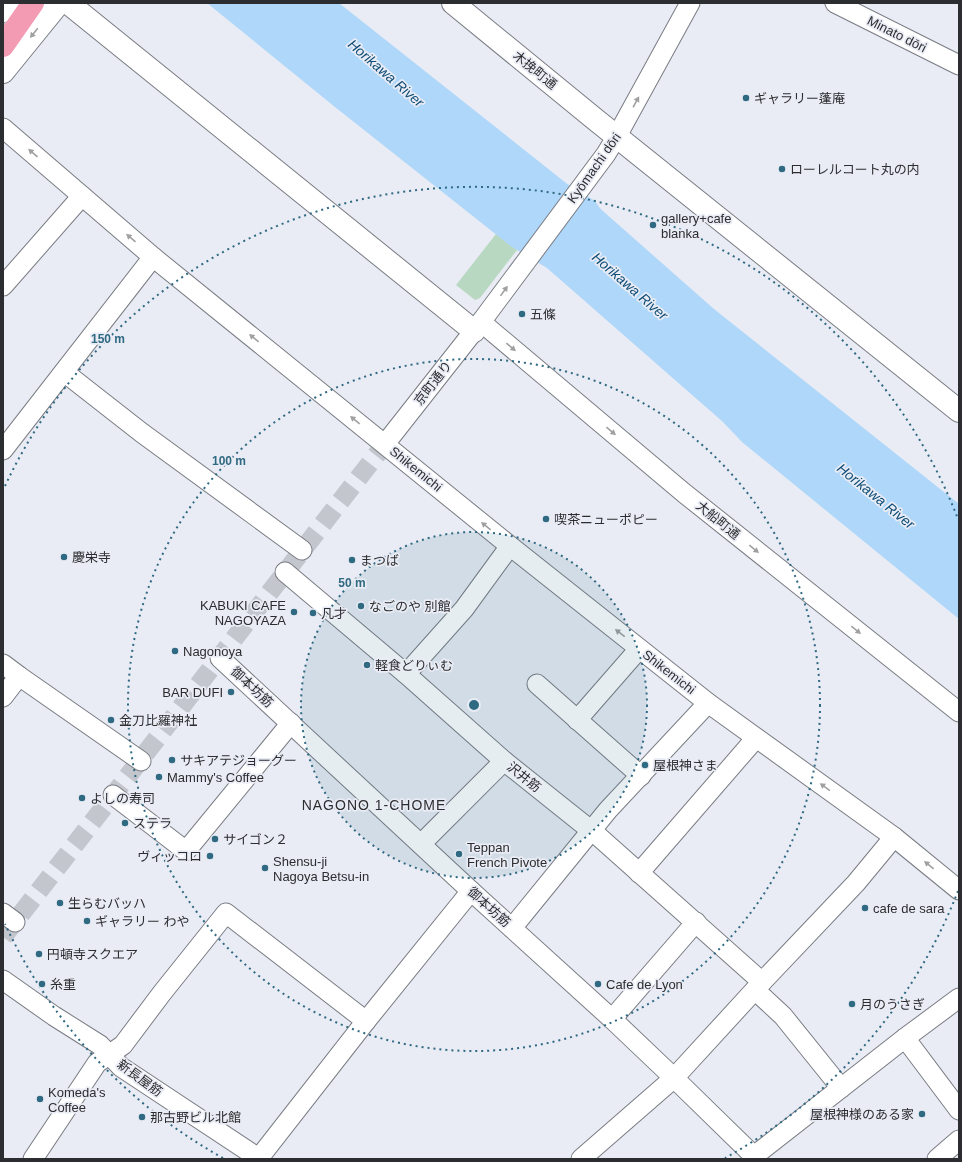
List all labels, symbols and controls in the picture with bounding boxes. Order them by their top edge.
street label: Minato dōri [865,13,929,55]
one-way arrow [30,28,39,39]
water label: Horikawa River [345,36,428,111]
street label: 木挽町通 [510,48,560,92]
place label: ギャラリー蓬庵 [754,91,845,106]
marker: ギャラリー蓬庵 [741,93,751,103]
one-way arrow [633,96,639,108]
street label: Kyōmachi dōri [564,130,624,206]
one-way arrow [27,149,38,158]
place label: ローレルコート丸の内 [790,162,920,177]
marker: ローレルコート丸の内 [777,164,787,174]
place label: gallery+cafe blanka [661,211,731,241]
marker: gallery+cafe blanka [648,220,658,230]
one-way arrow [126,234,136,243]
water label: Horikawa River [589,249,672,324]
one-way arrow [500,285,509,296]
place label: 五條 [530,307,556,322]
marker: 五條 [517,309,527,319]
text: 150 m [91,332,125,346]
one-way arrow [248,334,259,343]
one-way arrow [506,343,517,352]
street label: 京町通り [411,358,455,408]
one-way arrow [349,415,360,424]
one-way arrow [605,427,616,436]
street label: Shikemichi [387,443,445,495]
text: 100 m [212,454,246,468]
water label: Horikawa River [834,460,919,533]
street label: 大船町通 [693,498,743,542]
place label: 喫茶ニューポピー [554,512,658,527]
marker: 喫茶ニューポピー [541,514,551,524]
one-way arrow [480,522,491,531]
one-way arrow [749,545,760,553]
place label: 慶栄寺 [72,550,111,565]
marker: 慶栄寺 [59,552,69,562]
place label: まつば [360,553,399,568]
marker: まつば [347,555,357,565]
text: 50 m [338,576,366,590]
place label: KABUKI CAFE NAGOYAZA [200,598,286,628]
place label: なごのや 別館 [369,599,451,614]
marker: なごのや 別館 [356,601,366,611]
place label: 凡才 [321,606,347,621]
marker: KABUKI CAFE NAGOYAZA [289,607,299,617]
marker: 凡才 [308,608,318,618]
one-way arrow [851,626,862,634]
one-way arrow [615,629,626,638]
place label: Nagonoya [183,644,243,659]
marker: Nagonoya [170,646,180,656]
street label: Shikemichi [640,647,698,697]
place label: 軽食どりぃむ [375,658,453,673]
marker: 軽食どりぃむ [362,660,372,670]
street label: 御本坊筋 [228,664,276,710]
place label: BAR DUFI [162,685,223,700]
marker: BAR DUFI [226,687,236,697]
centre of rings [467,698,481,712]
place label: 金刀比羅神社 [119,713,197,728]
marker: 金刀比羅神社 [106,715,116,725]
place label: サキアテジョーグー [180,753,297,768]
marker: サキアテジョーグー [167,755,177,765]
place label: 屋根神さま [653,758,718,773]
street label: 沢井筋 [504,759,544,795]
marker: 屋根神さま [640,760,650,770]
place label: Mammy's Coffee [167,770,264,785]
marker: Mammy's Coffee [154,772,164,782]
one-way arrow [820,783,830,791]
place label: よしの寿司 [90,791,155,806]
marker: よしの寿司 [77,793,87,803]
district label: NAGONO 1-CHOME [302,797,446,813]
place label: ステラ [133,816,172,831]
marker: ステラ [120,818,130,828]
place label: サイゴン２ [223,832,288,847]
marker: サイゴン２ [210,834,220,844]
place label: Teppan French Pivote [467,840,547,870]
place label: ヴィッコロ [137,849,202,864]
marker: Teppan French Pivote [454,849,464,859]
marker: ヴィッコロ [205,851,215,861]
place label: Shensu-ji Nagoya Betsu-in [273,854,369,884]
one-way arrow [923,861,934,870]
marker: Shensu-ji Nagoya Betsu-in [260,863,270,873]
street label: 御本坊筋 [465,884,513,930]
place label: 生らむバッハ [68,896,146,911]
marker: 生らむバッハ [55,898,65,908]
place label: cafe de sara [873,901,945,916]
marker: cafe de sara [860,903,870,913]
place label: ギャラリー わや [95,914,190,929]
marker: ギャラリー わや [82,916,92,926]
place label: 円頓寺スクエア [47,947,138,962]
marker: 円頓寺スクエア [34,949,44,959]
place label: 糸重 [50,977,76,992]
place label: Cafe de Lyon [606,977,683,992]
marker: 糸重 [37,979,47,989]
marker: Cafe de Lyon [593,979,603,989]
place label: 月のうさぎ [860,997,925,1012]
marker: 月のうさぎ [847,999,857,1009]
street label: 新長屋筋 [115,1057,165,1099]
place label: Komeda's Coffee [48,1085,106,1115]
marker: Komeda's Coffee [35,1094,45,1104]
place label: 屋根神様のある家 [810,1107,914,1122]
marker: 屋根神様のある家 [917,1109,927,1119]
place label: 那古野ビル北館 [150,1110,241,1125]
marker: 那古野ビル北館 [137,1112,147,1122]

